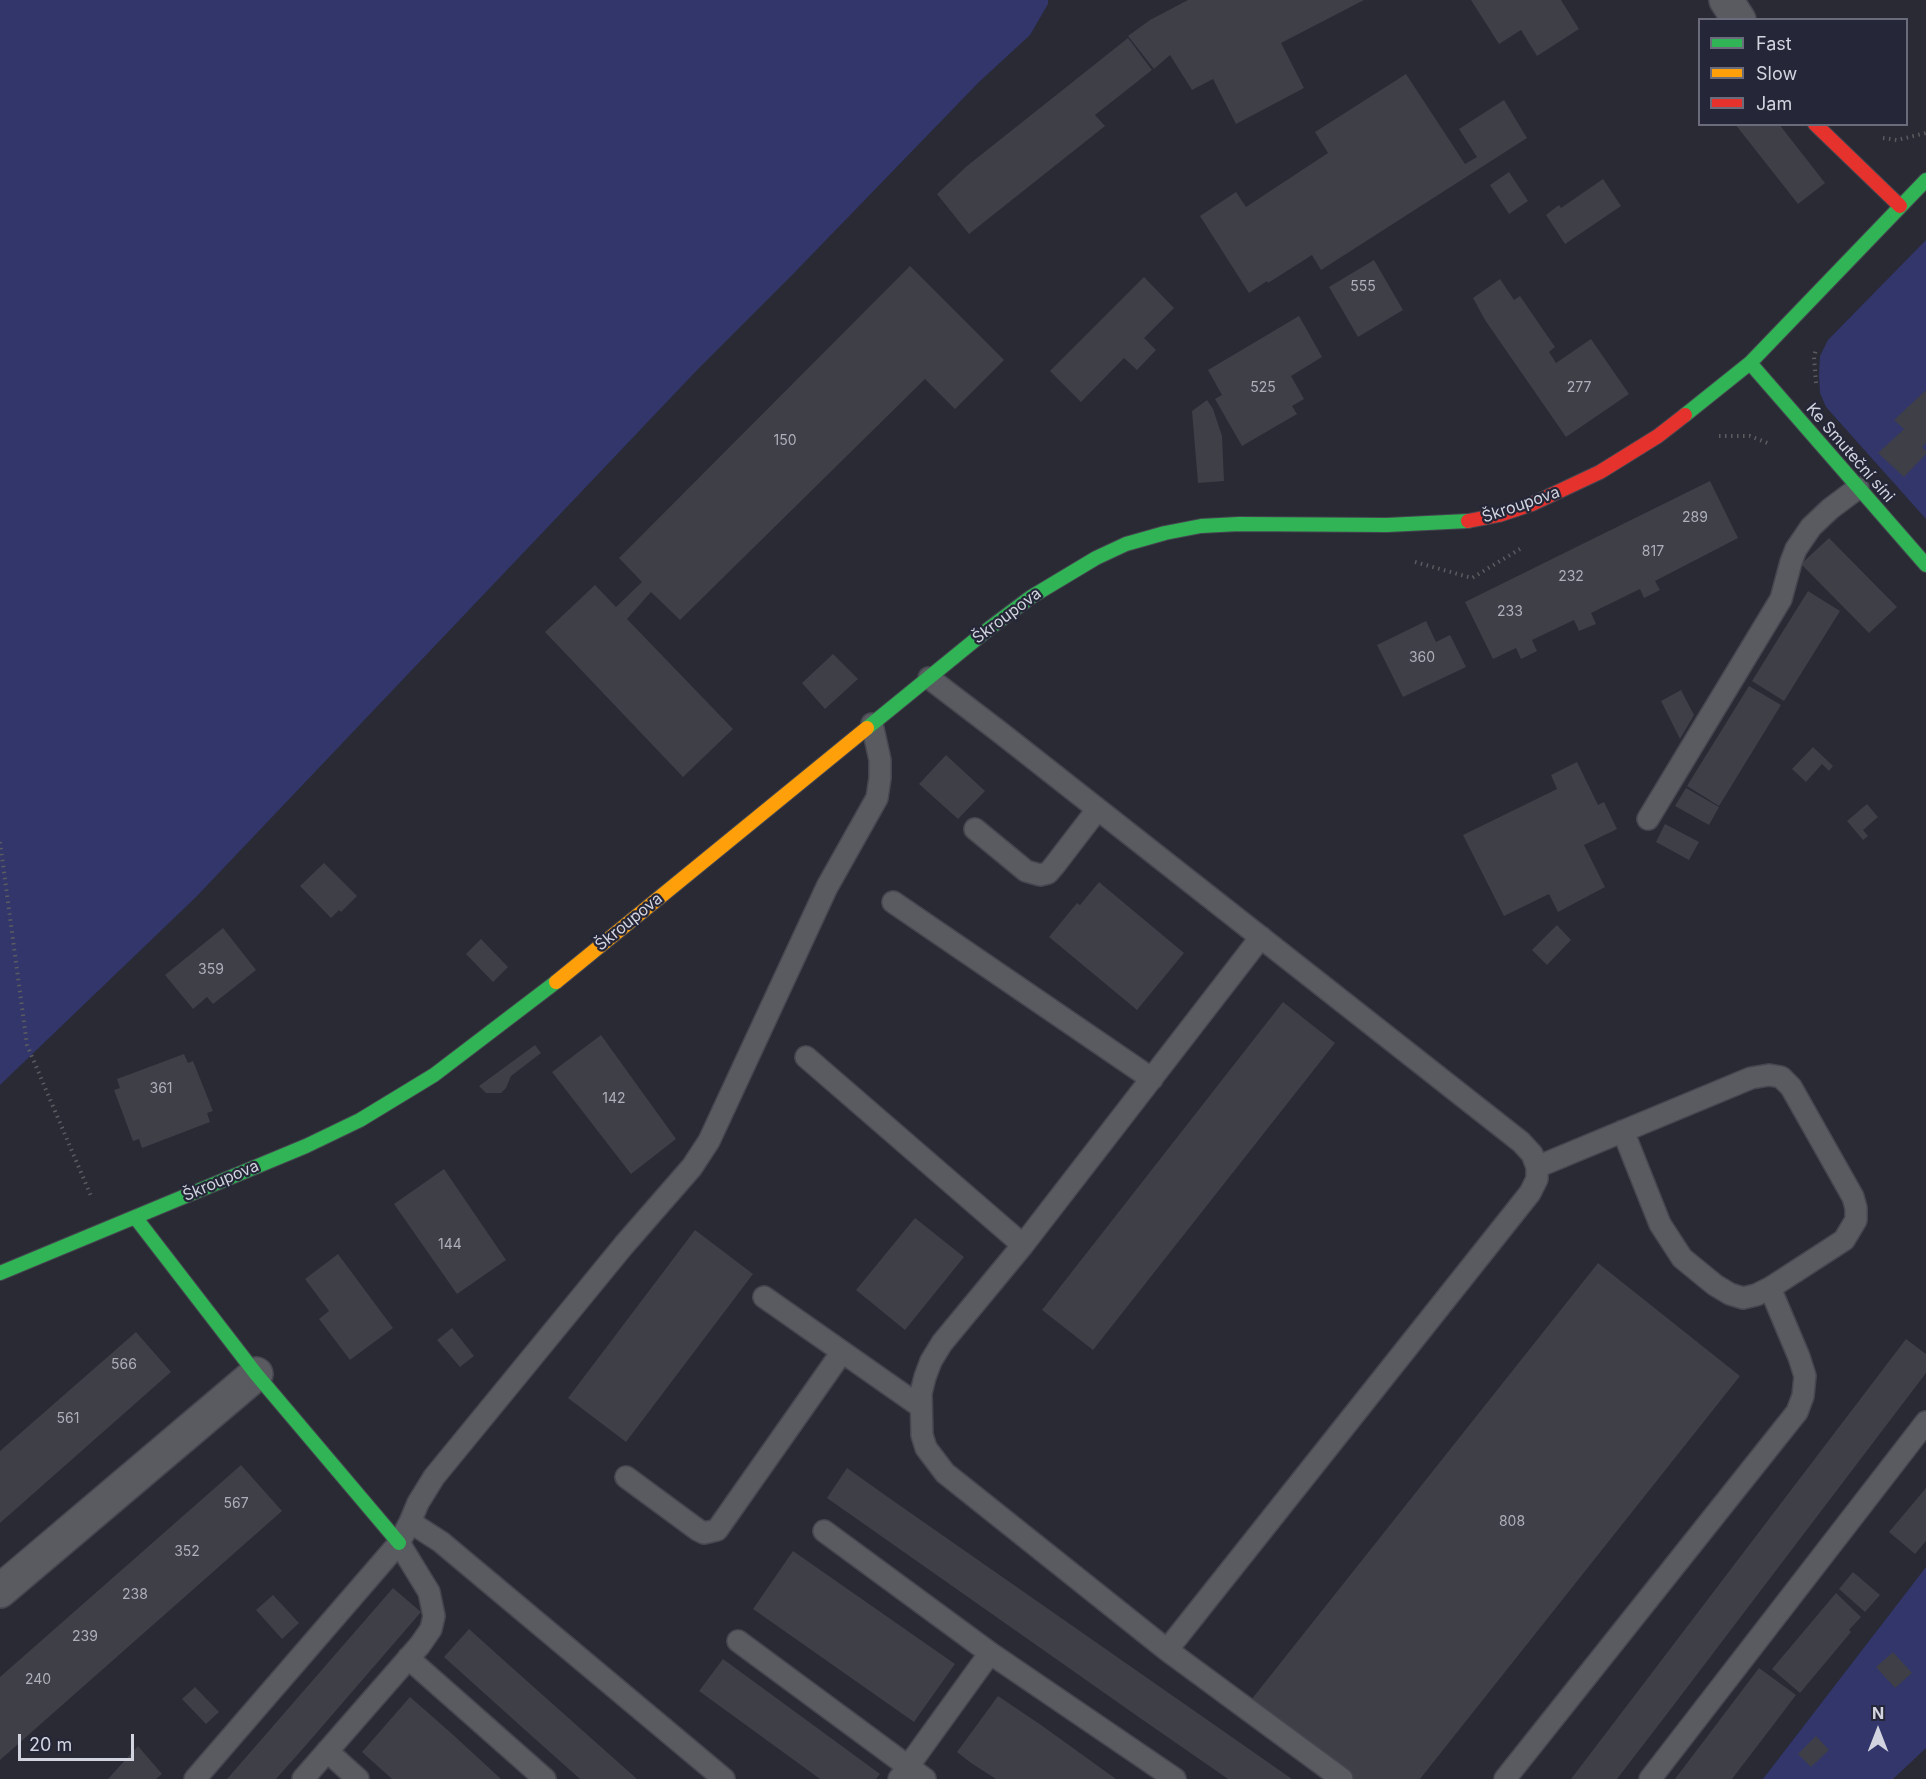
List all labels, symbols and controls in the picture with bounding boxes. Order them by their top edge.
legend [1698,18,1908,126]
text: Fast [1756,33,1792,54]
text: Slow [1756,63,1797,84]
text: Jam [1756,93,1792,114]
house number: 555 [1350,279,1376,295]
house number: 525 [1250,380,1276,396]
house number: 277 [1567,380,1591,396]
street label: Ke Smuteční síni [1802,400,1898,506]
house number: 150 [773,433,797,449]
street label: Škroupova [1480,483,1562,527]
house number: 289 [1682,510,1708,526]
house number: 817 [1642,544,1664,560]
house number: 232 [1558,569,1584,585]
street label: Škroupova [969,584,1045,648]
house number: 233 [1497,604,1523,620]
house number: 360 [1409,650,1435,666]
street label: Škroupova [592,889,666,955]
house number: 359 [198,962,224,978]
house number: 361 [149,1081,173,1097]
house number: 142 [602,1091,626,1107]
street label: Škroupova [180,1156,262,1206]
house number: 144 [438,1237,462,1253]
house number: 566 [111,1357,137,1373]
house number: 561 [57,1411,79,1427]
house number: 567 [223,1496,249,1512]
house number: 808 [1499,1514,1525,1530]
house number: 352 [174,1544,200,1560]
house number: 238 [122,1587,148,1603]
house number: 239 [72,1629,98,1645]
house number: 240 [25,1672,51,1688]
north arrow [1848,1701,1908,1761]
text: N [1872,1703,1884,1723]
scale bar [21,1722,136,1760]
text: 20 m [29,1734,72,1755]

